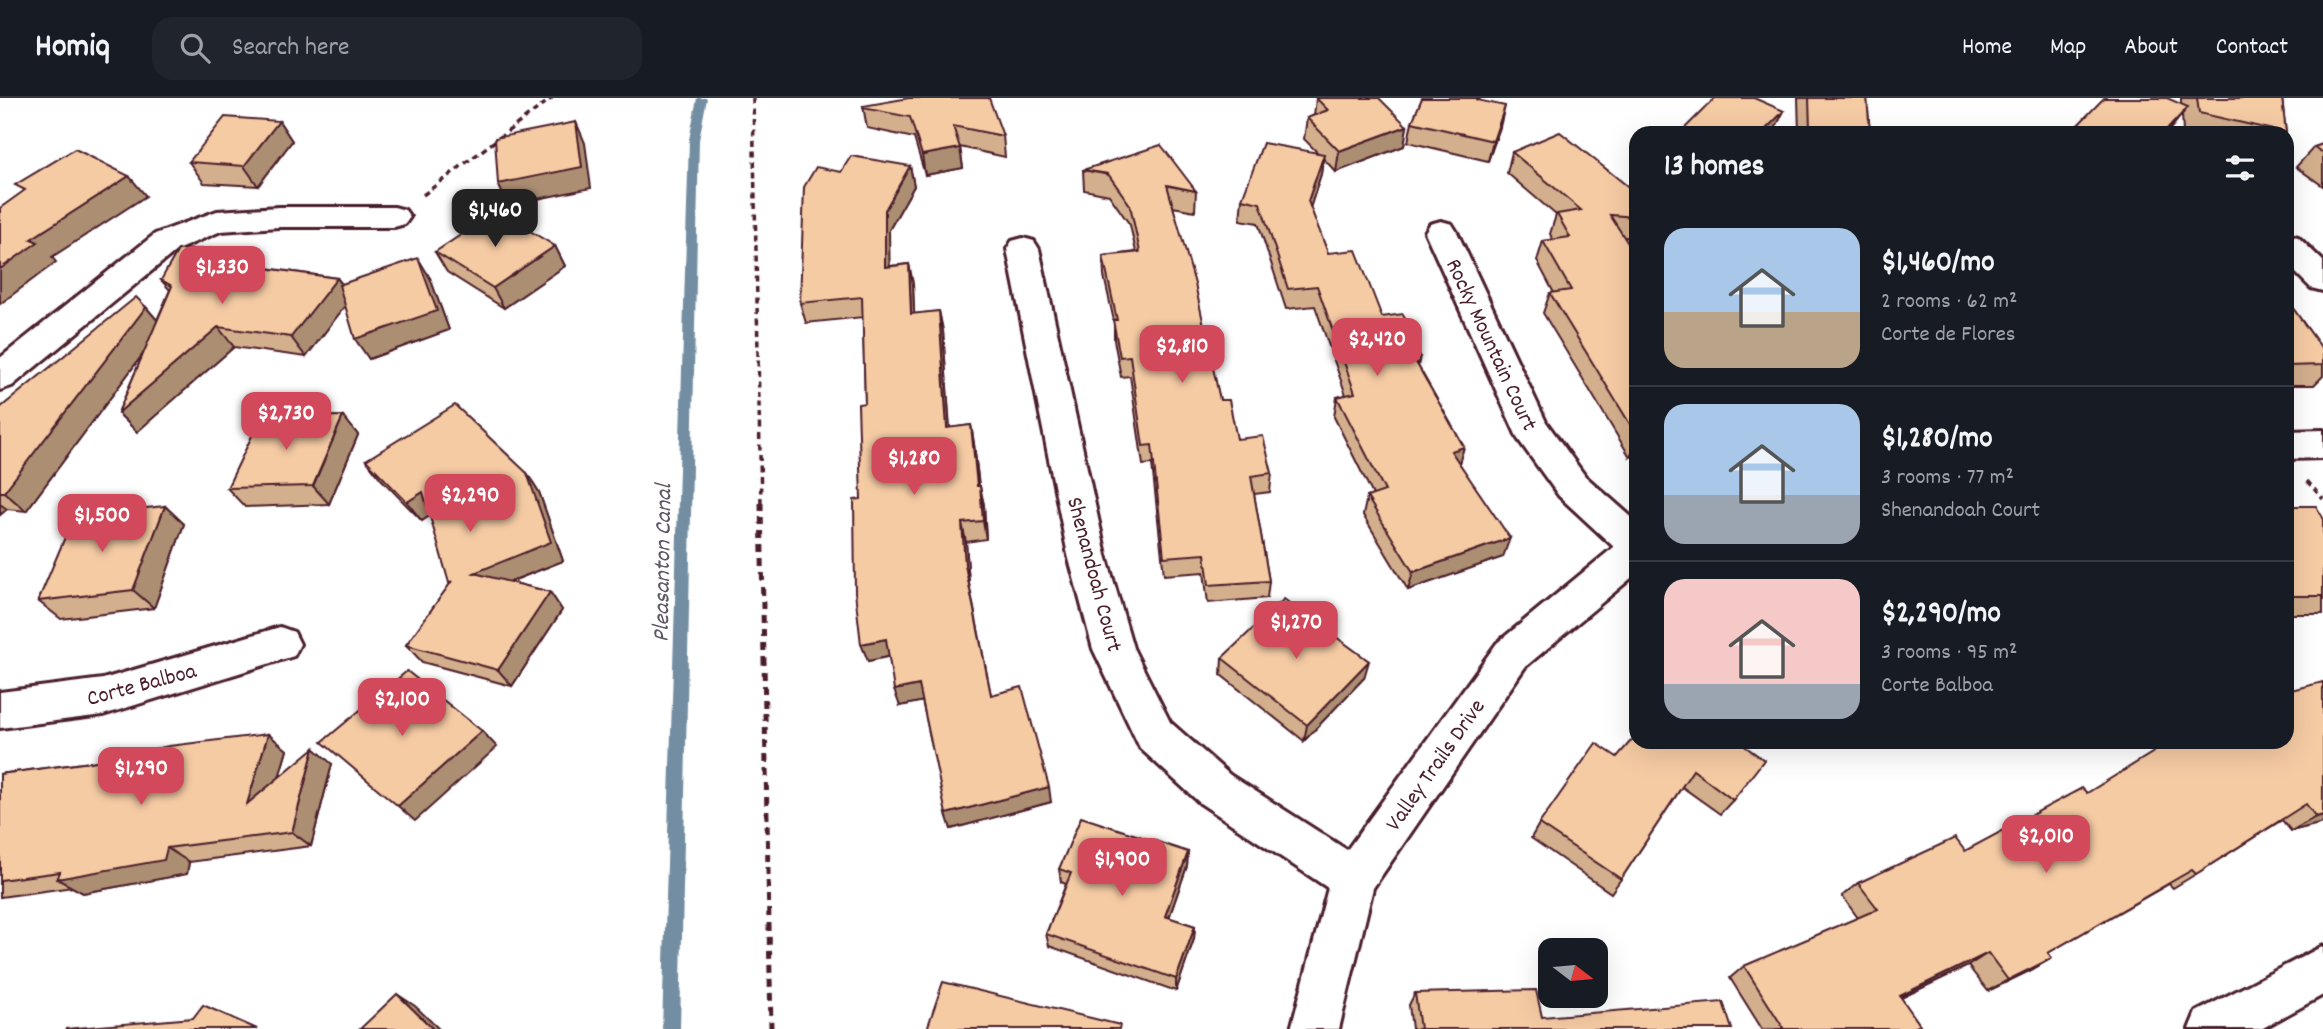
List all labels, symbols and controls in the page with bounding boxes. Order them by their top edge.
search box [152,17,642,80]
text: Homiq [35,25,110,72]
icon: search [176,29,214,67]
text: Search here [232,30,349,67]
text: Home [1962,31,2012,65]
text: Map [2050,31,2086,65]
text: About [2124,31,2178,65]
text: Contact [2216,31,2288,65]
text: 13 homes [1664,147,1764,190]
icon: filters [2221,149,2259,187]
pin: $1,460 [438,190,552,249]
text: $1,460 [468,195,522,228]
text: $1,460/mo [1881,243,1995,286]
pin: $1,330 [165,246,279,306]
text: $1,330 [195,252,249,285]
street label: Rocky Mountain Court [1435,254,1544,437]
icon: home [1720,256,1804,340]
text: 2 rooms · 62 m² [1881,286,2017,319]
pin: $2,420 [1320,318,1434,378]
text: Corte de Flores [1881,319,2015,352]
text: $2,420 [1348,324,1406,357]
pin: $2,810 [1125,326,1239,385]
text: $2,810 [1156,331,1208,364]
pin: $2,730 [229,392,343,452]
text: $2,730 [257,398,315,431]
text: $1,280/mo [1881,419,1992,462]
icon: home [1720,432,1804,516]
pin: $1,280 [857,438,971,497]
text: $1,280 [888,443,940,476]
text: 3 rooms · 77 m² [1881,462,2014,495]
pin: $2,290 [413,474,527,534]
text: $2,290 [440,480,500,513]
water label: Pleasanton Canal [646,481,682,642]
pin: $1,500 [45,494,159,554]
street label: Shenandoah Court [1056,494,1129,656]
text: Shenandoah Court [1881,495,2040,528]
text: $1,500 [74,500,130,533]
text: $2,290/mo [1881,594,2001,637]
pin: $1,270 [1239,602,1353,661]
text: $1,270 [1270,607,1322,640]
icon: home [1720,607,1804,691]
text: 3 rooms · 95 m² [1881,637,2017,670]
street label: Corte Balboa [83,656,202,717]
text: Corte Balboa [1881,670,1993,703]
pin: $2,100 [345,678,459,738]
text: $2,100 [374,684,430,717]
street label: Valley Trails Drive [1379,693,1495,839]
pin: $1,290 [84,748,198,807]
text: $1,290 [114,753,168,786]
pin: $2,010 [1989,816,2103,875]
text: $2,010 [2018,821,2074,854]
pin: $1,900 [1065,838,1179,898]
text: $1,900 [1094,844,1150,877]
north arrow [1538,938,1608,1008]
map controls [1538,938,1608,1008]

